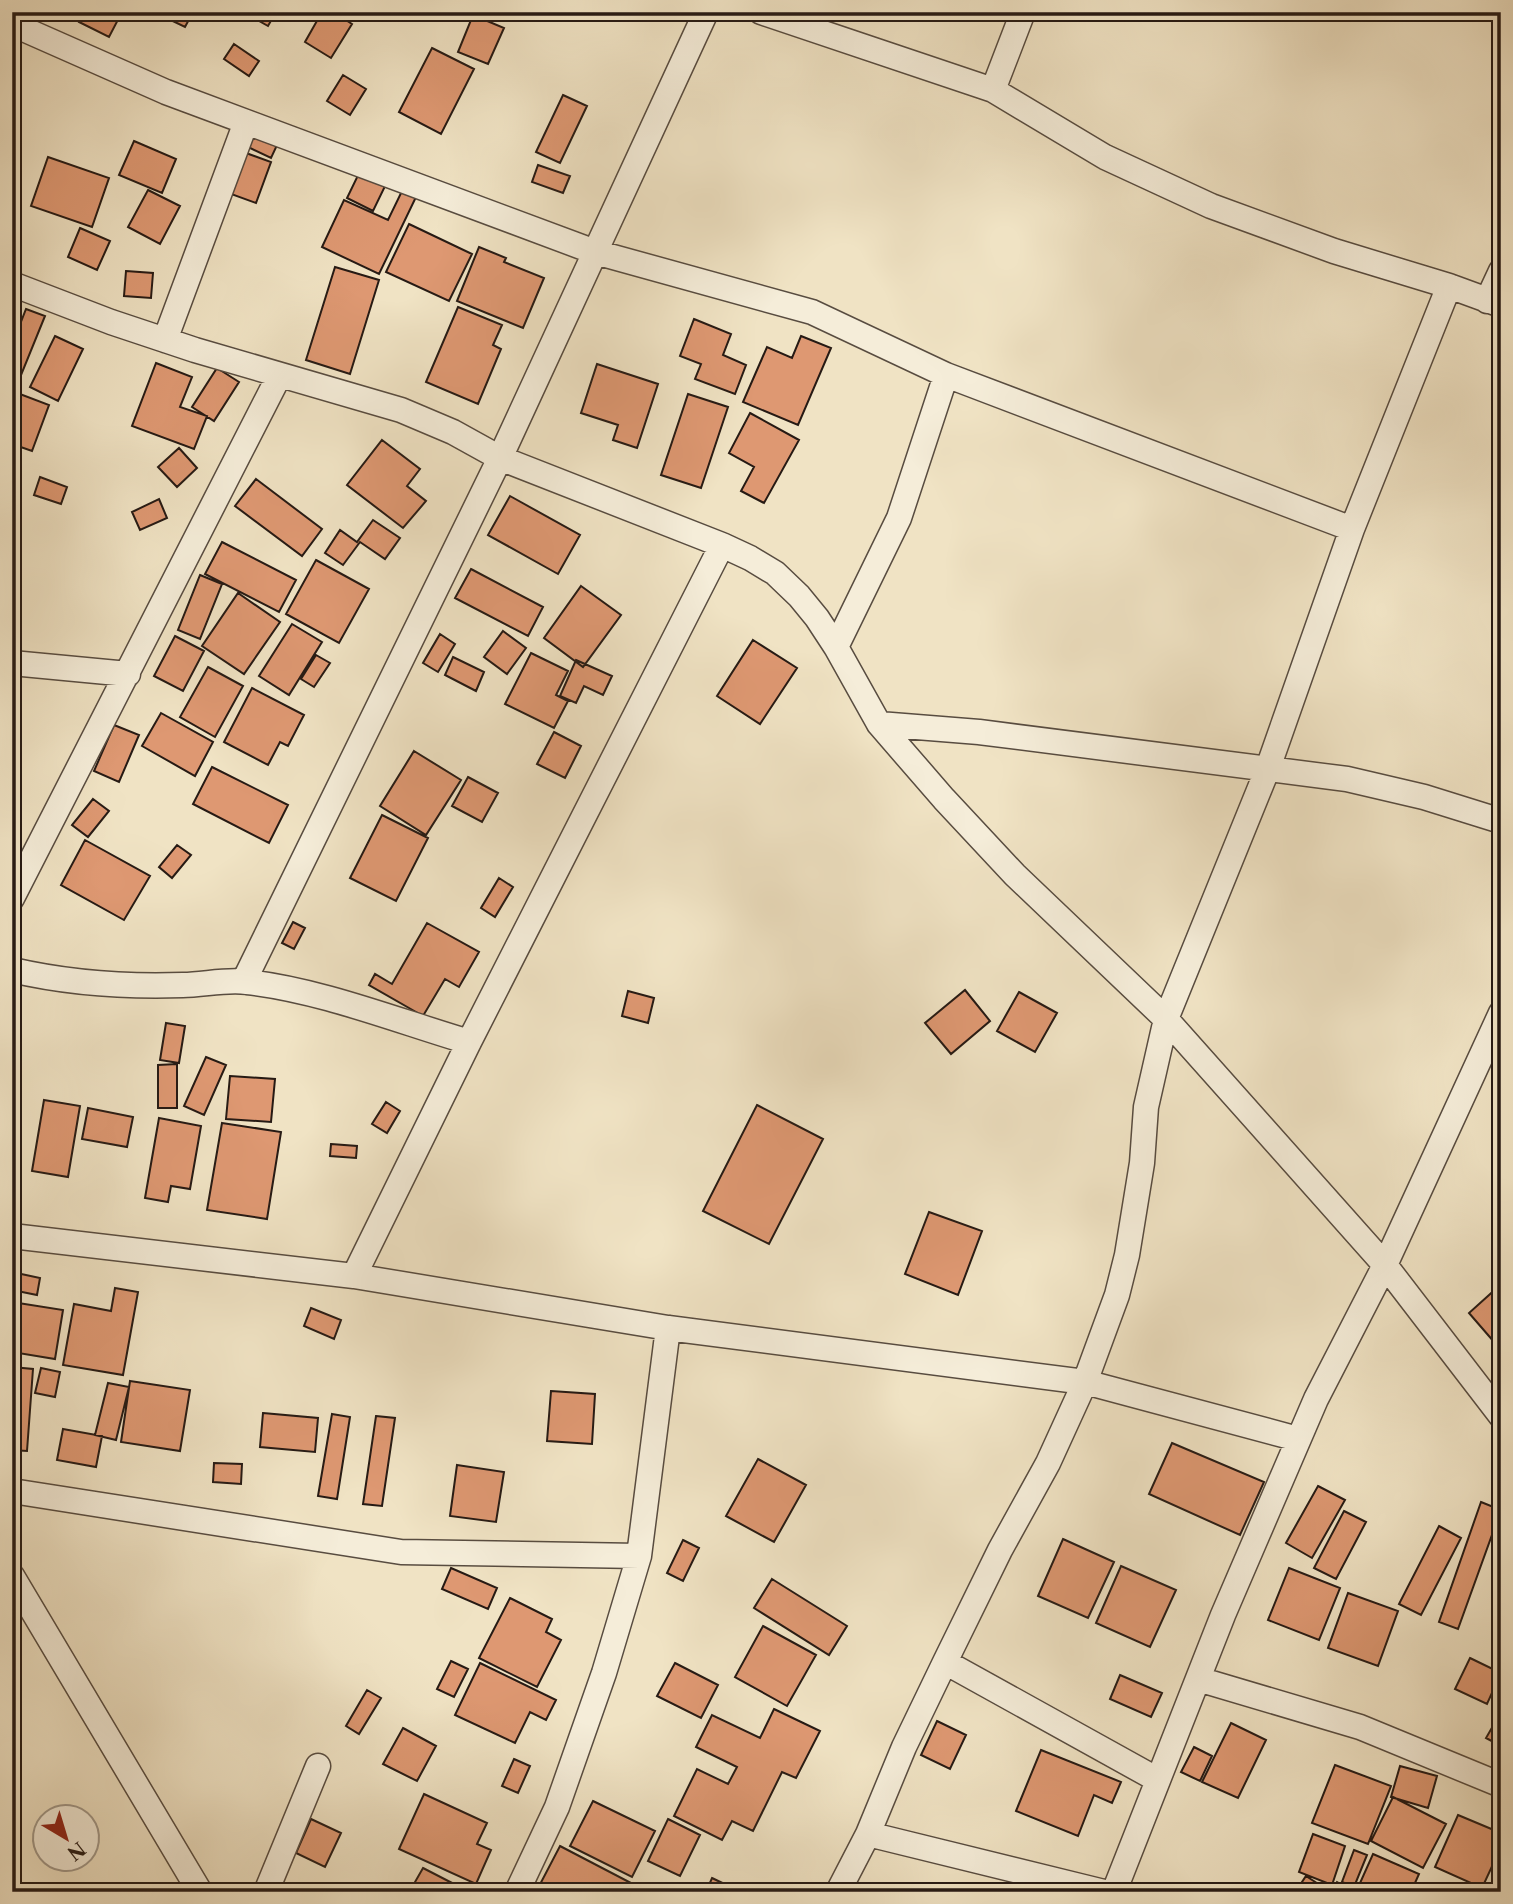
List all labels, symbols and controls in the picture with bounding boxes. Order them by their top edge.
north arrow [32,1802,102,1872]
text: N [63,1837,90,1865]

